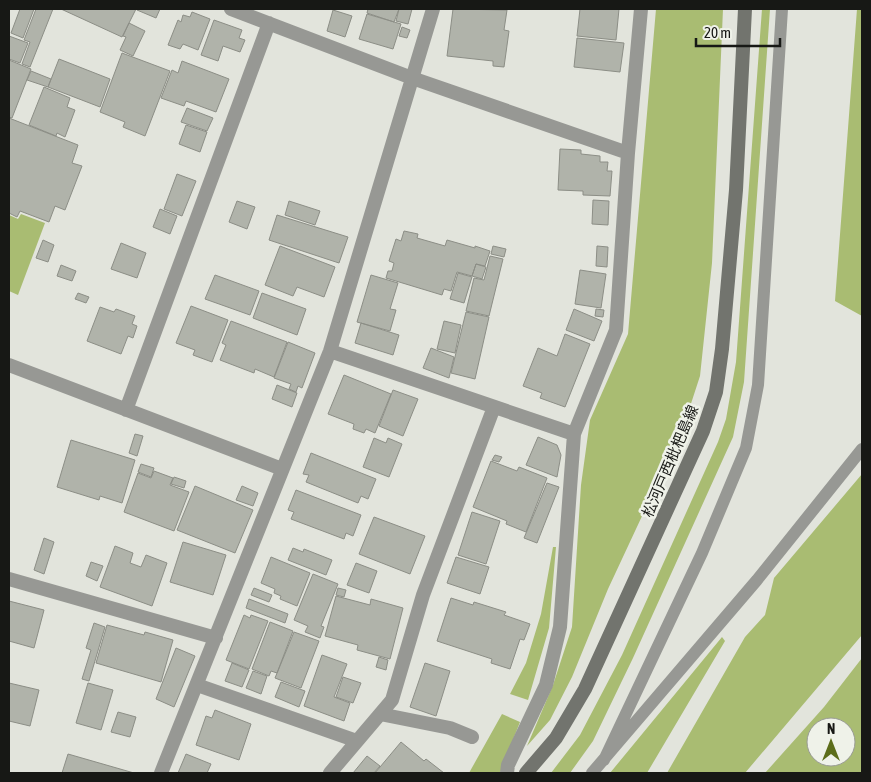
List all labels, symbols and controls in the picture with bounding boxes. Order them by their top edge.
scale bar [696,15,780,47]
text: 20 m [704,24,731,41]
street label: 松河戸西枇杷島線 [639,402,701,520]
north arrow [806,717,856,767]
text: N [827,721,835,737]

